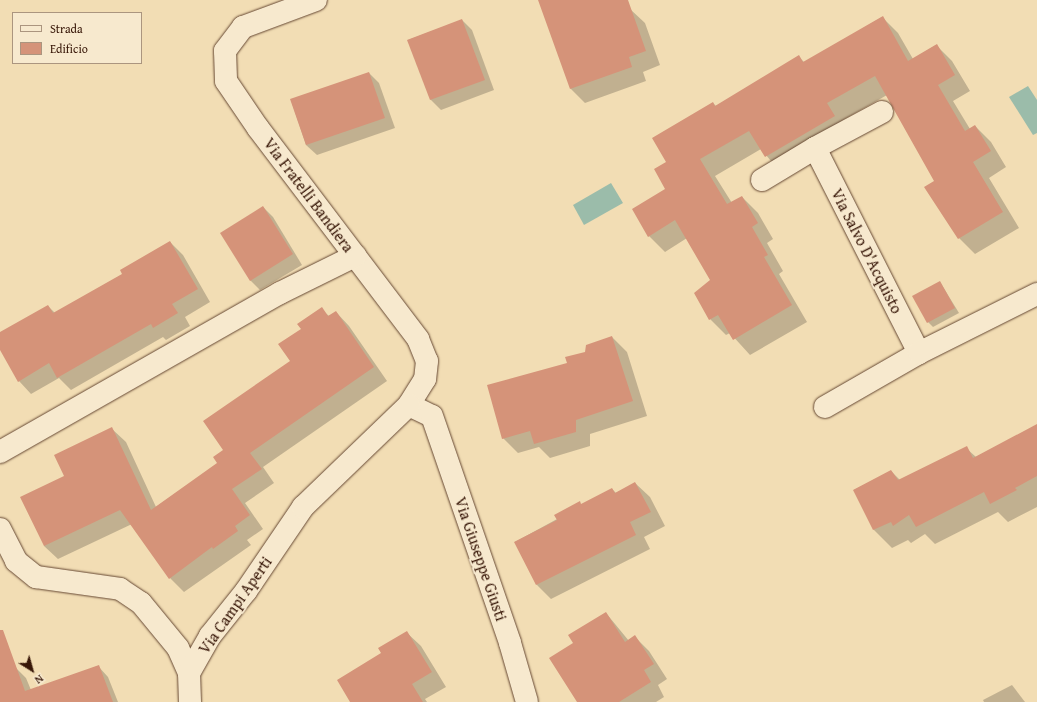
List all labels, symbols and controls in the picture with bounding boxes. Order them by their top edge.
legend [12,12,142,64]
text: Strada [50,20,83,37]
text: Edificio [50,40,88,57]
street label: Via Fratelli Bandiera [260,134,358,256]
street label: Via Salvo D'Acquisto [827,185,907,317]
street label: Via Giuseppe Giusti [451,494,511,624]
street label: Via Campi Aperti [194,553,276,657]
north arrow [12,650,52,690]
text: N [31,671,47,688]

